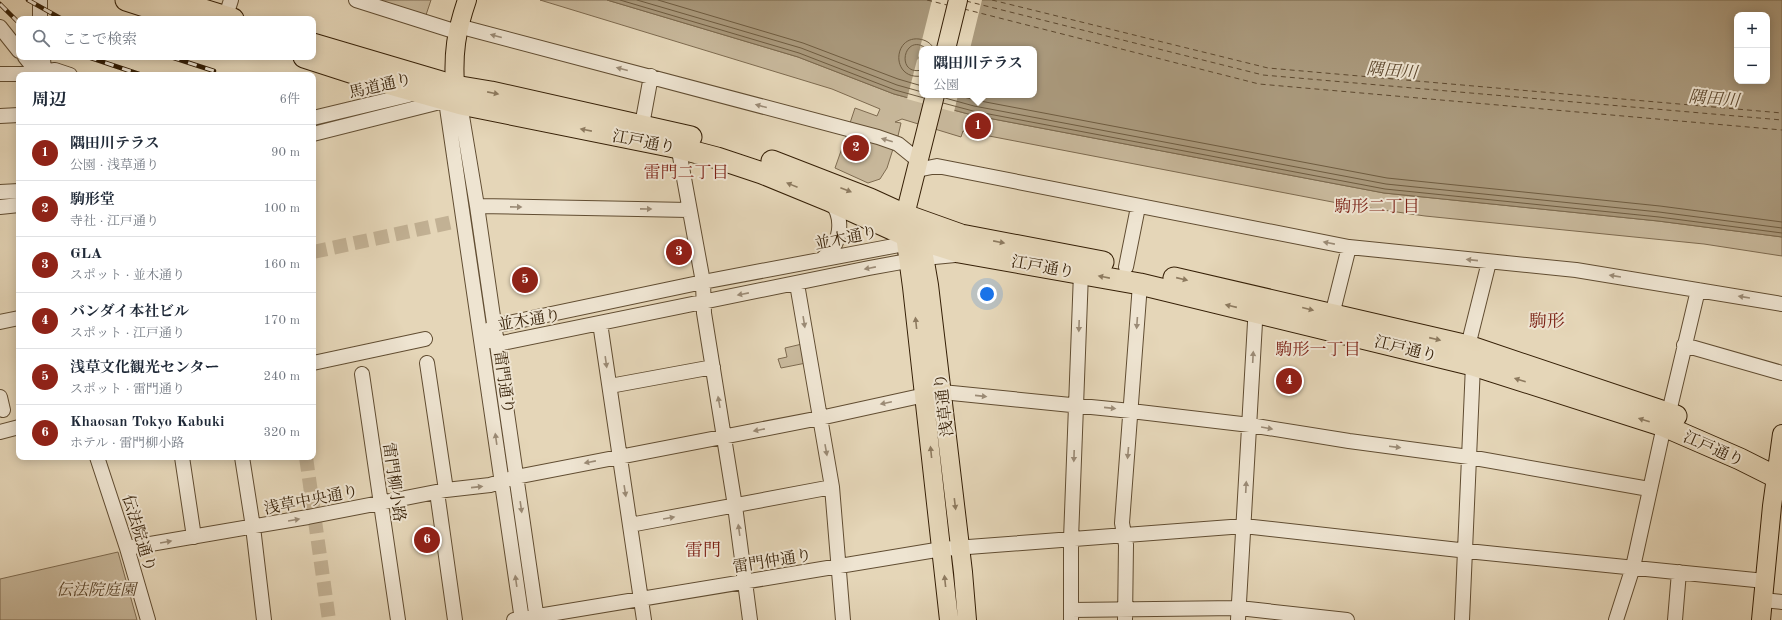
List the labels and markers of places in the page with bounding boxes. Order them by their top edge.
pin: 1 [965,111,991,141]
pin: 2 [843,133,869,163]
pin: 3 [666,237,692,267]
pin: 5 [512,265,538,295]
pin: 4 [1276,366,1302,396]
pin: 6 [414,525,440,555]

